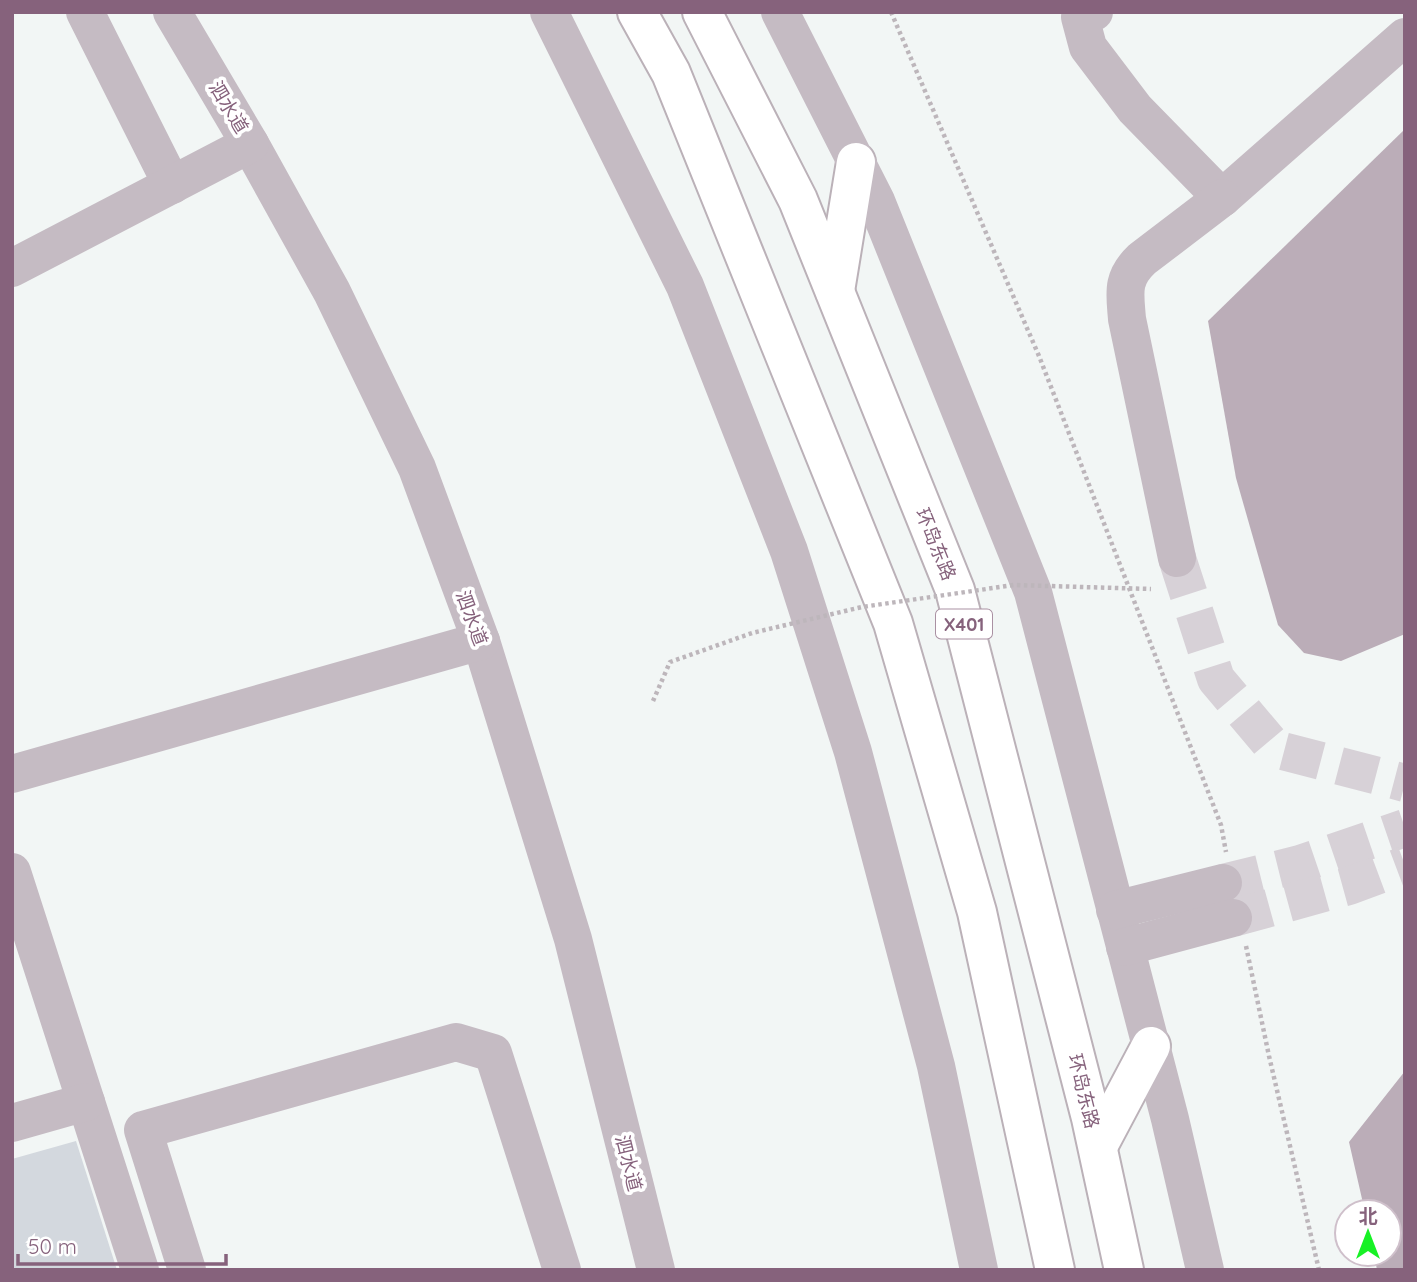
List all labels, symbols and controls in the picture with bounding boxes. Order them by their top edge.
street label: 泗水道 [204,76,254,138]
street label: 环岛东路 [911,504,961,584]
street label: 泗水道 [451,587,493,649]
road number: X401 [936,610,992,638]
street label: 环岛东路 [1063,1051,1105,1131]
street label: 泗水道 [610,1132,648,1194]
north arrow [1333,1198,1403,1268]
text: 北 [1358,1204,1378,1228]
scale bar [18,1222,226,1266]
text: 50 m [28,1233,77,1259]

